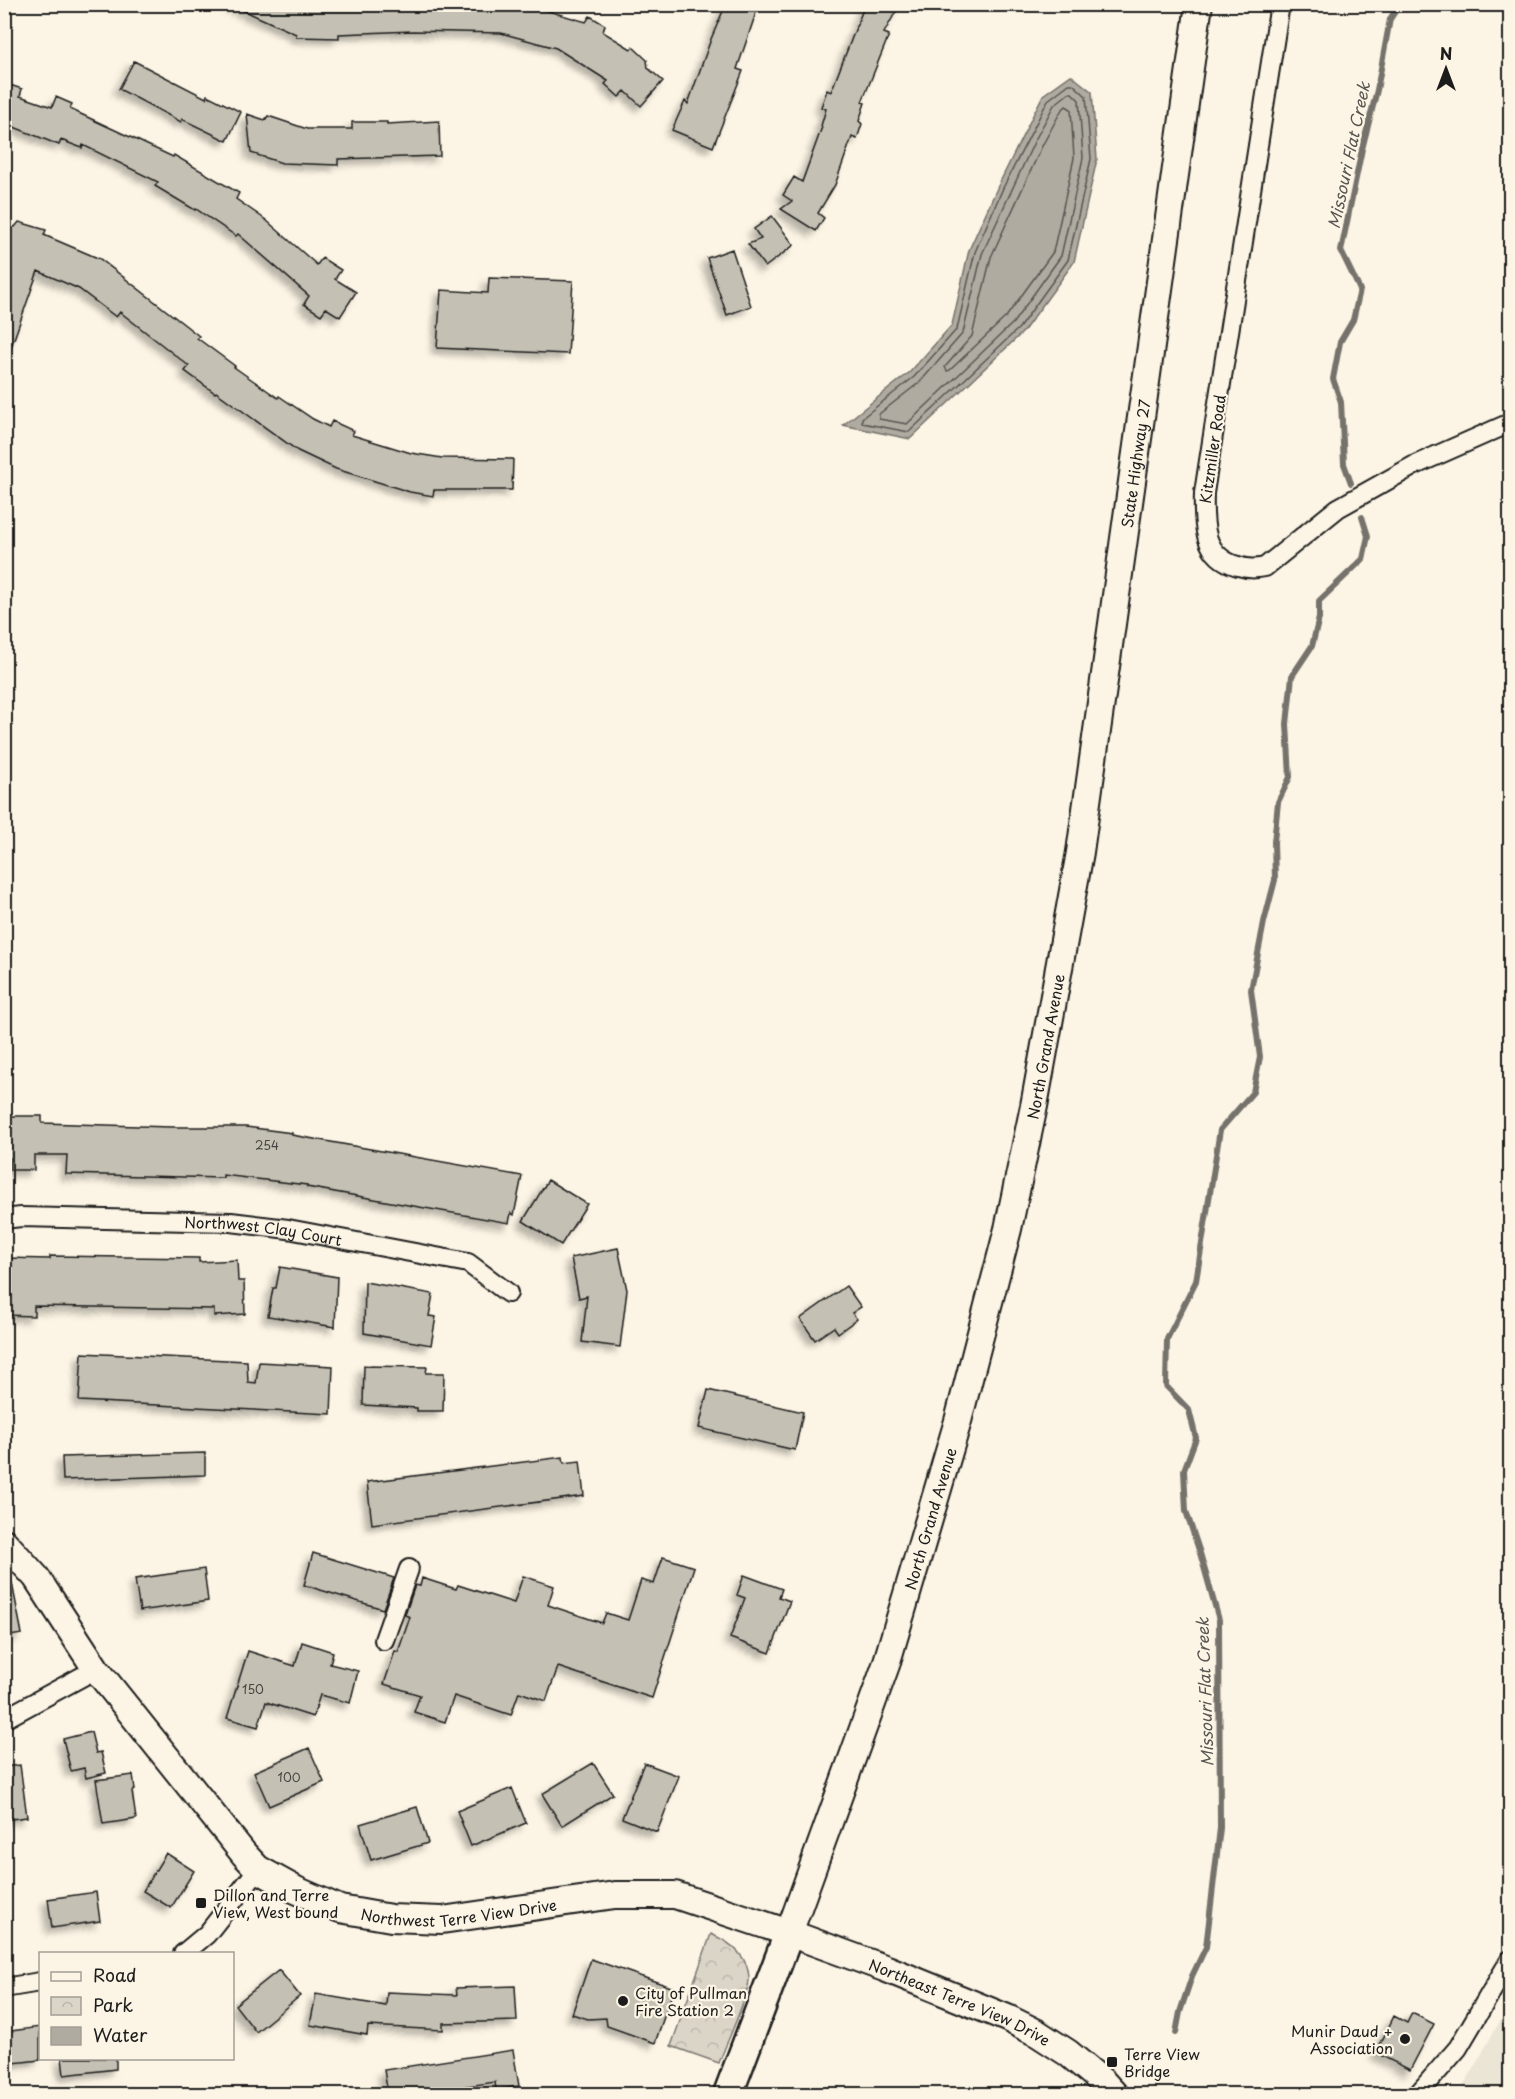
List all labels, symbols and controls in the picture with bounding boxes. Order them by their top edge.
north arrow [1416,39,1476,99]
text: N [1440,41,1452,65]
water label: Missouri Flat Creek [1321,78,1376,230]
street label: Kitzmiller Road [1193,393,1231,505]
street label: State Highway 27 [1114,397,1155,529]
street label: North Grand Avenue [1020,972,1069,1121]
house number: 254 [255,1136,279,1154]
street label: Northwest Clay Court [184,1209,344,1250]
street label: North Grand Avenue [897,1444,961,1592]
water label: Missouri Flat Creek [1189,1616,1219,1767]
house number: 150 [242,1680,264,1698]
house number: 100 [278,1768,301,1786]
place label: Dillon and Terre View, West bound [213,1883,338,1923]
street label: Northwest Terre View Drive [359,1892,558,1932]
marker: Dillon and Terre View, West bound [194,1896,208,1910]
legend [39,1952,234,2060]
street label: Northeast Terre View Drive [866,1952,1055,2051]
text: Road [93,1961,137,1988]
place label: City of Pullman Fire Station 2 [635,1981,747,2021]
text: Park [93,1991,133,2018]
marker: City of Pullman Fire Station 2 [616,1994,630,2008]
place label: Munir Daud + Association [1291,2019,1393,2059]
text: Water [93,2021,148,2048]
marker: Munir Daud + Association [1398,2032,1412,2046]
place label: Terre View Bridge [1124,2042,1200,2082]
marker: Terre View Bridge [1105,2055,1119,2069]

